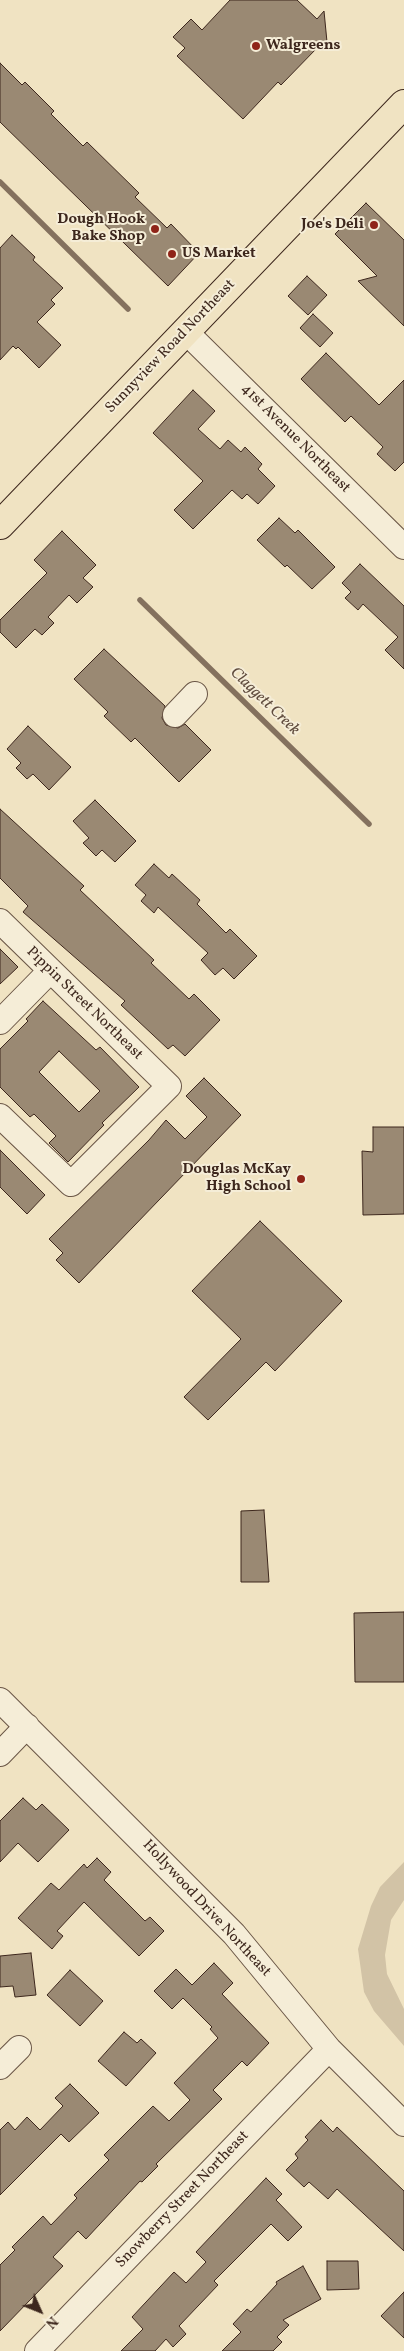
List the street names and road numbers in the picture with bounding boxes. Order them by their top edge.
street label: Sunnyview Road Northeast [102,276,240,418]
street label: 41st Avenue Northeast [237,381,353,497]
street label: Pippin Street Northeast [22,944,146,1064]
street label: Hollywood Drive Northeast [138,1837,274,1981]
street label: Snowberry Street Northeast [113,2128,253,2272]

